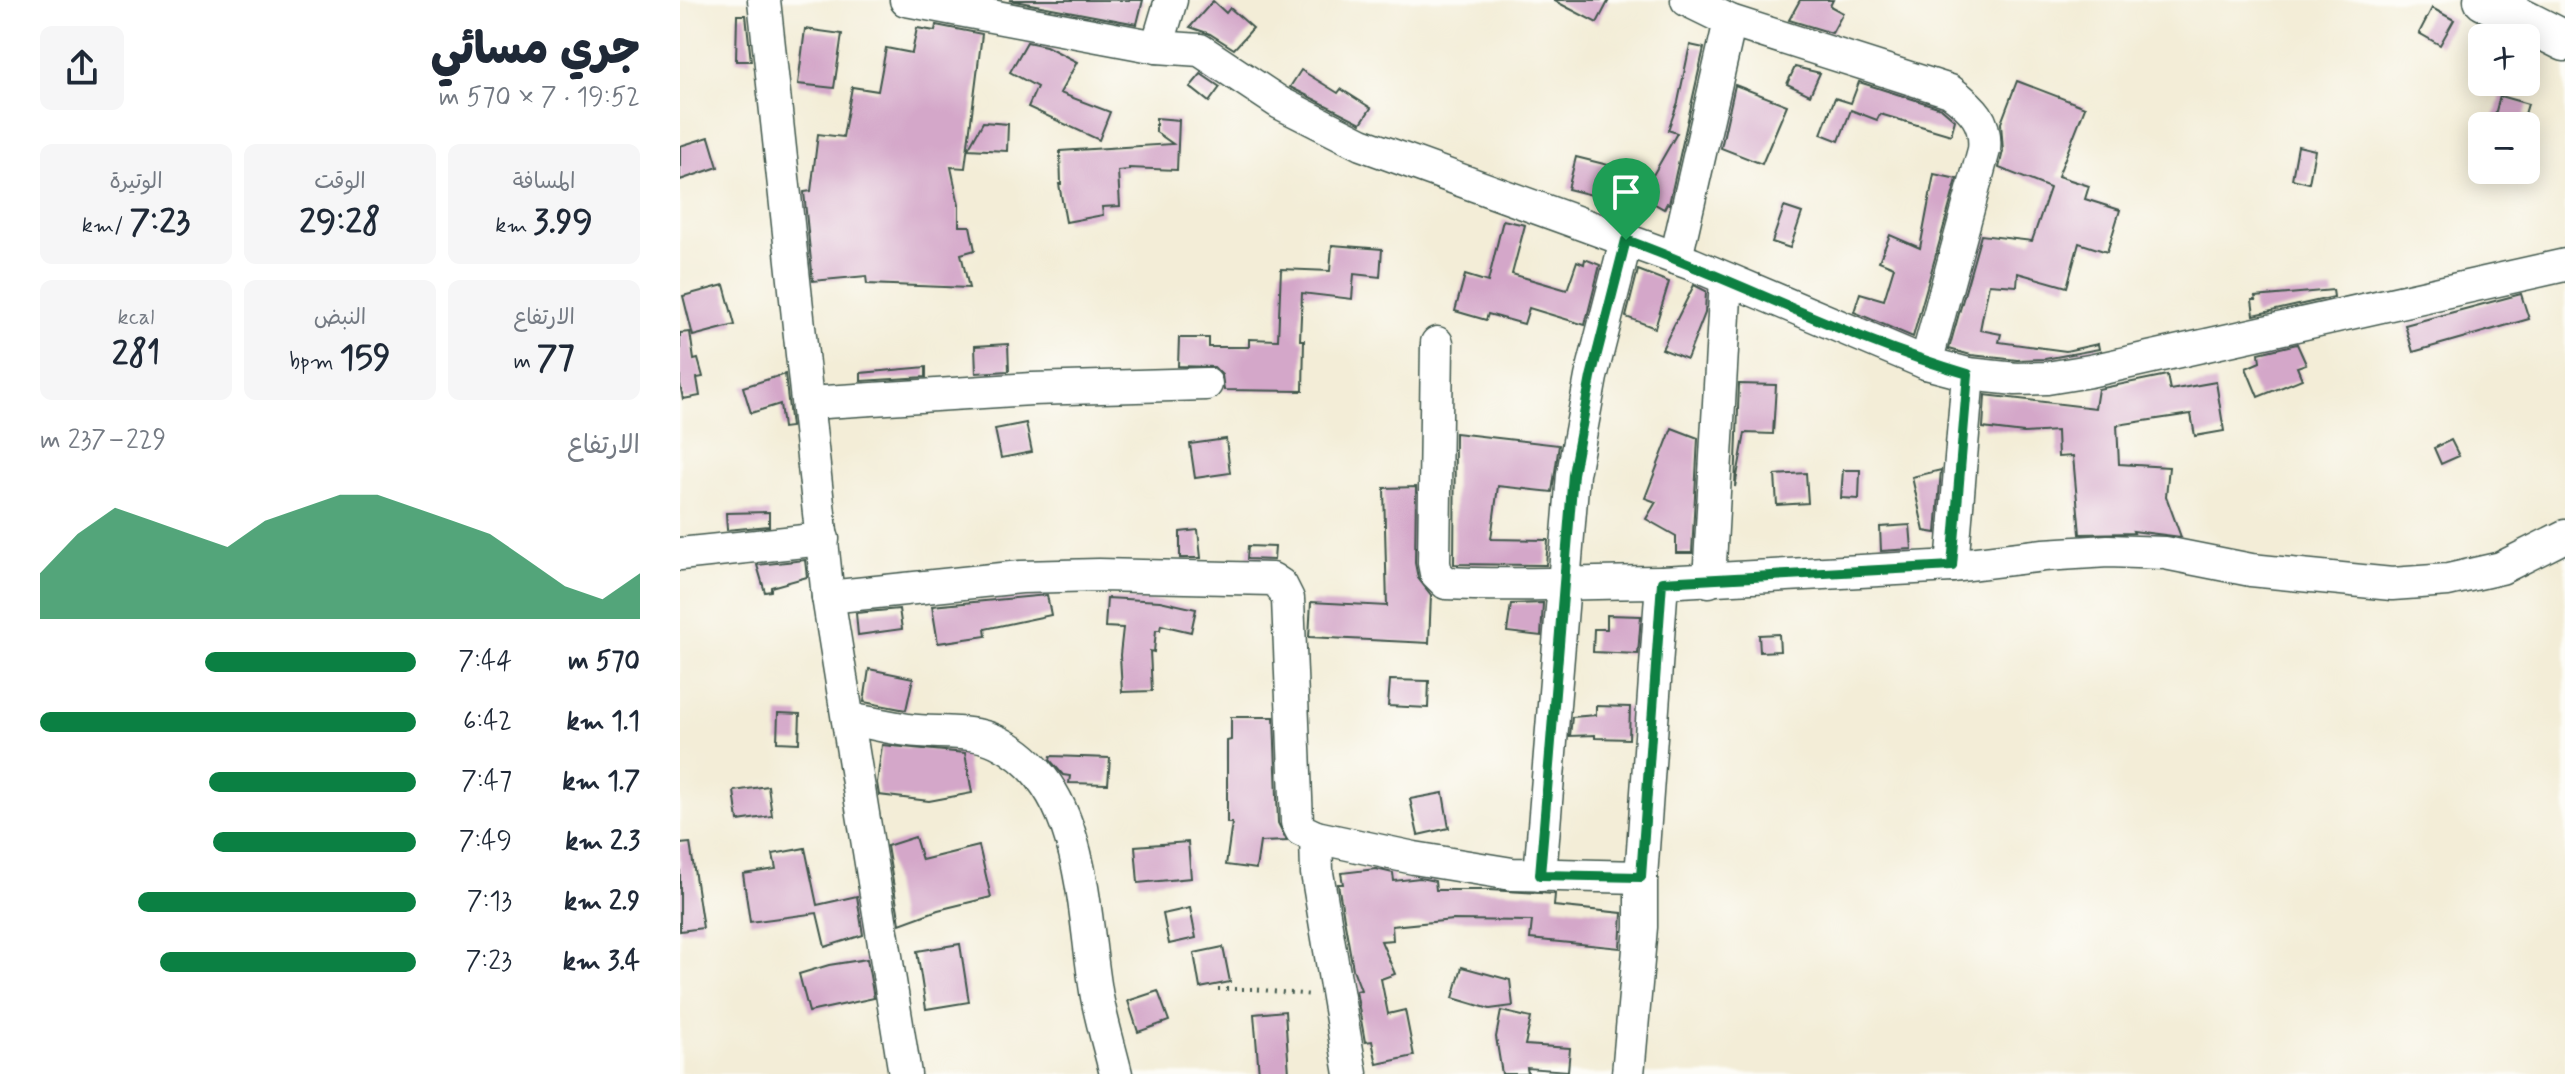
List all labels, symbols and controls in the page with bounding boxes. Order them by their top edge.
text: جري مسائي [431,22,640,80]
map controls [2468,24,2540,184]
button: + [2468,24,2540,96]
button: share [40,26,124,110]
text: 19:52 · 7 × 570 m [439,81,640,115]
button: − [2468,112,2540,184]
pin [1592,158,1660,240]
text: الوتيرة [109,168,163,196]
text: الوقت [314,168,366,196]
text: المسافة [513,168,575,196]
icon: arrive [1604,170,1648,214]
text: 7:23 [129,200,190,245]
text: 29:28 [299,200,381,245]
text: 3.99 [533,200,593,245]
text: /km [82,212,129,240]
text: km [495,212,533,240]
text: kcal [118,304,154,332]
text: النبض [314,304,366,332]
text: الارتفاع [513,304,575,332]
text: 281 [112,332,160,377]
text: 159 [340,336,391,381]
text: 77 [537,336,575,381]
text: bpm [289,348,340,376]
text: m [513,348,537,376]
text: 229–237 m [40,424,166,458]
text: الارتفاع [567,429,640,463]
text: 7:44 [458,645,512,679]
text: 570 m [568,645,640,679]
text: 6:42 [463,705,512,739]
text: 1.1 km [566,705,640,739]
text: 7:47 [461,765,512,799]
text: 1.7 km [562,765,640,799]
text: 7:49 [459,825,512,859]
text: 2.3 km [565,825,640,859]
text: 7:13 [467,885,512,919]
text: 2.9 km [564,885,640,919]
text: 7:23 [466,945,512,979]
text: 3.4 km [563,945,640,979]

